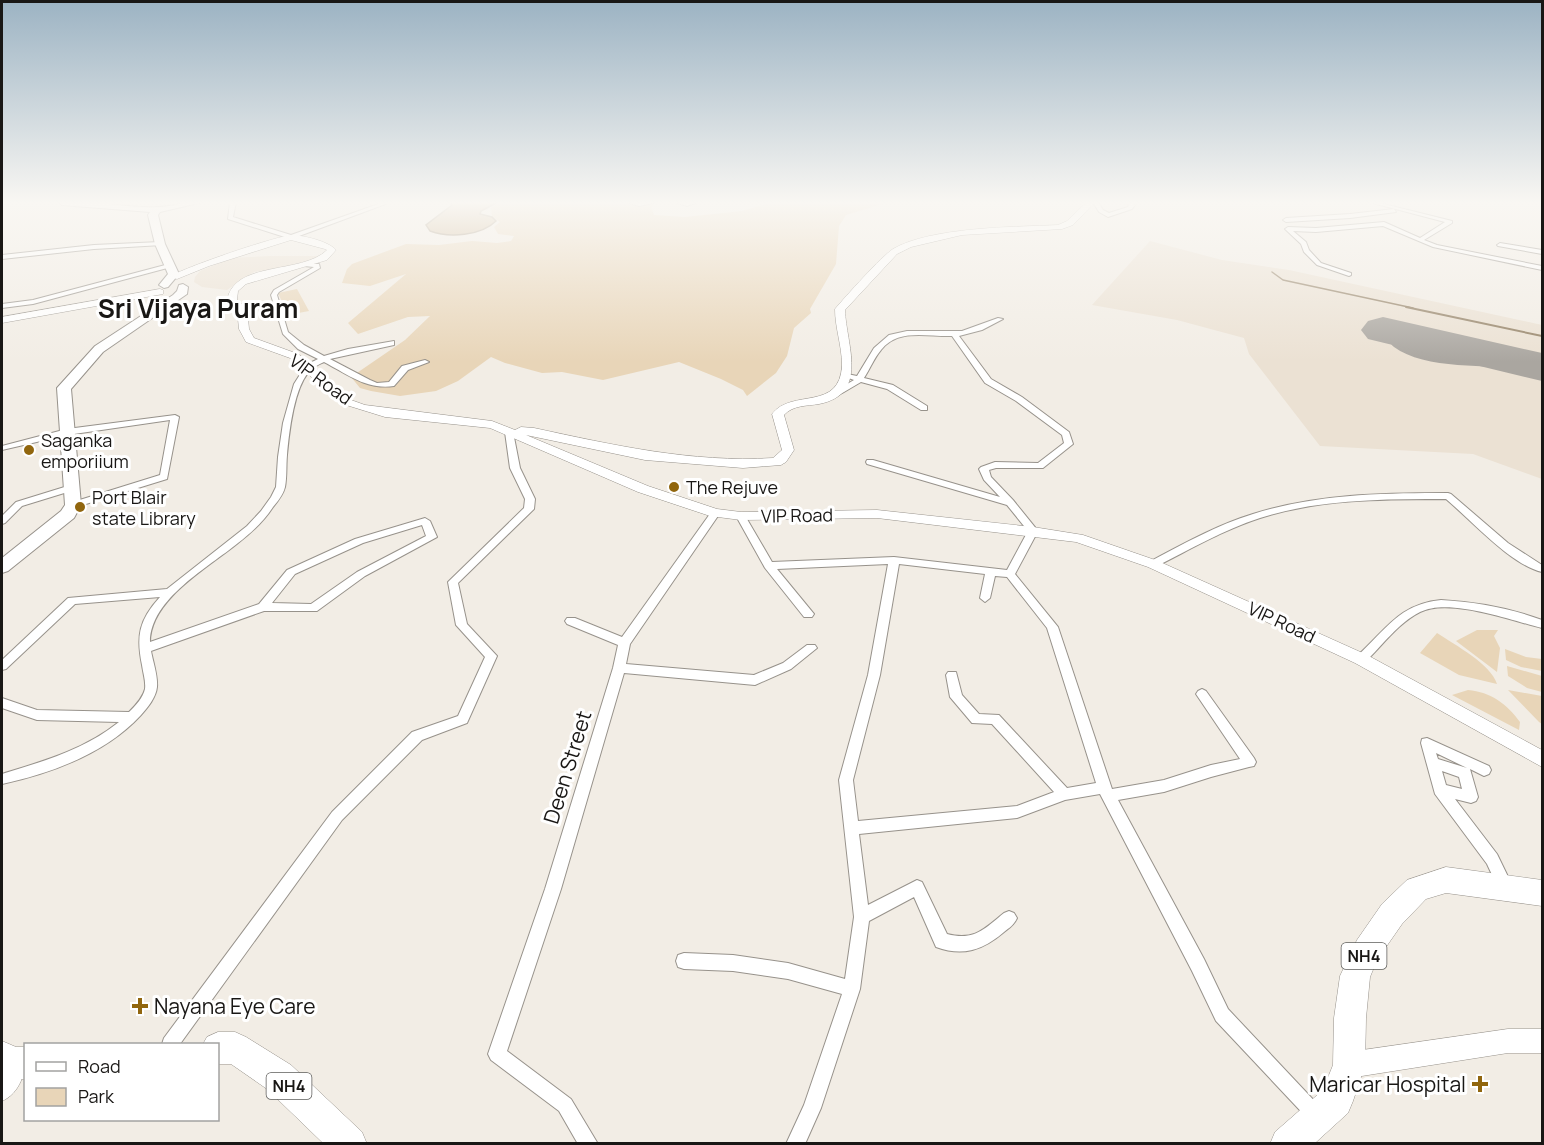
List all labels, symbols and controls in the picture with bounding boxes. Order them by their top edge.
district label: Sri Vijaya Puram [98,290,298,326]
street label: VIP Road [285,348,357,410]
place label: Saganka emporiium [41,428,129,473]
marker: Saganka emporiium [22,443,36,457]
place label: The Rejuve [686,475,778,499]
marker: The Rejuve [667,480,681,494]
place label: Port Blair state Library [92,485,196,530]
marker: Port Blair state Library [73,500,87,514]
street label: VIP Road [761,502,833,528]
street label: VIP Road [1244,596,1320,648]
street label: Deen Street [537,707,597,827]
road number: NH4 [1342,943,1386,969]
place label: Nayana Eye Care [154,992,316,1020]
marker: Nayana Eye Care [131,997,149,1015]
legend [24,1043,219,1121]
text: Road [78,1054,121,1078]
place label: Maricar Hospital [1309,1070,1466,1098]
road number: NH4 [266,1073,312,1099]
marker: Maricar Hospital [1471,1075,1489,1093]
text: Park [78,1084,115,1108]

